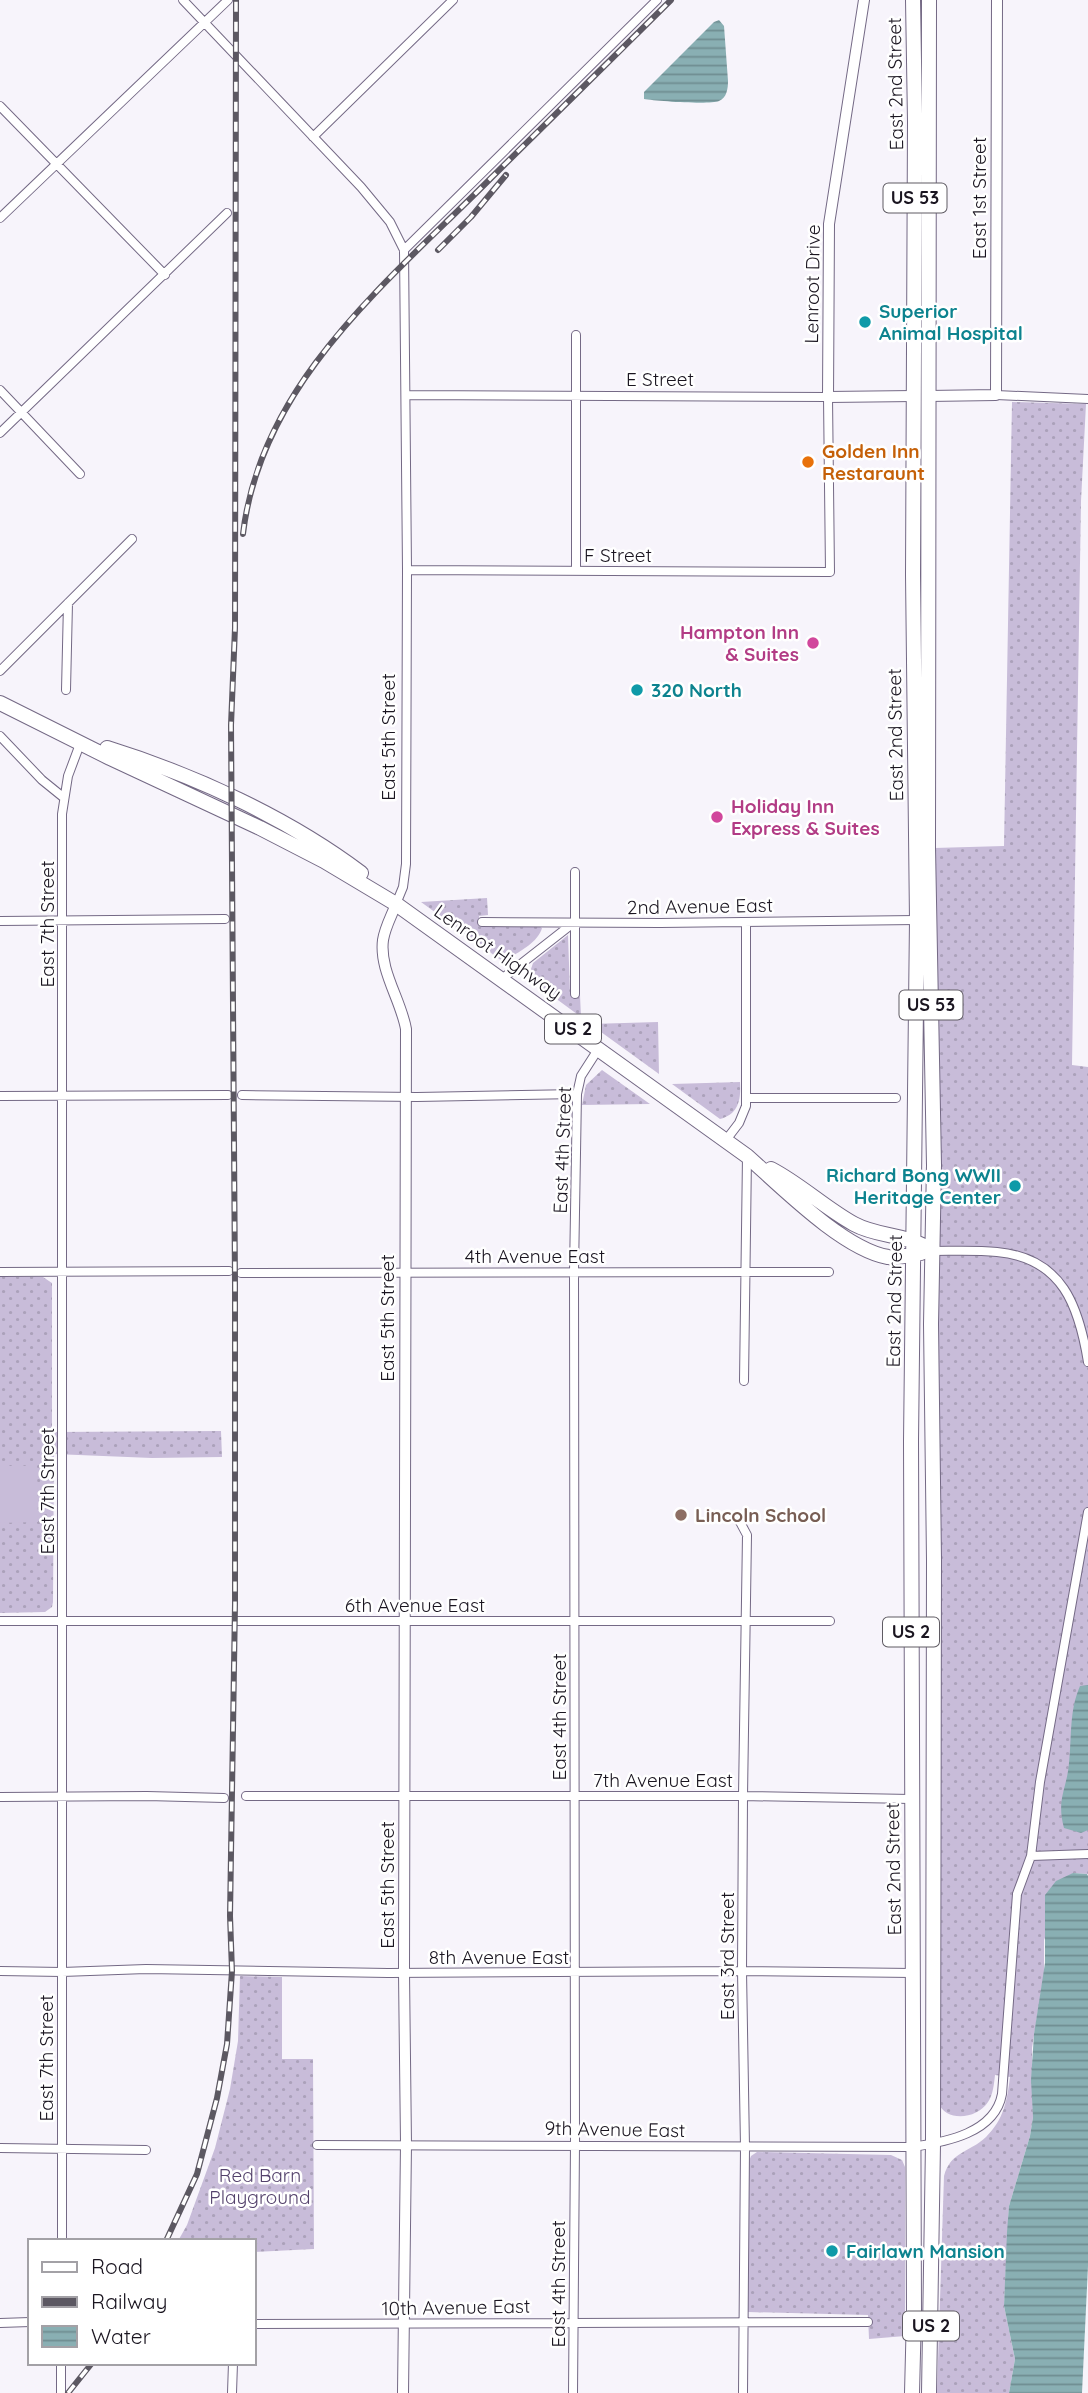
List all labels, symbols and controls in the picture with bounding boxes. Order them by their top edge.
street label: East 2nd Street [882,17,908,151]
street label: East 1st Street [967,137,991,259]
road number: US 53 [884,183,946,212]
street label: Lenroot Drive [799,224,825,344]
place label: Superior Animal Hospital [879,299,1023,345]
marker: Superior Animal Hospital [857,314,873,330]
street label: E Street [626,367,694,391]
place label: Golden Inn Restaraunt [822,439,925,485]
marker: Golden Inn Restaraunt [800,454,816,470]
street label: F Street [584,543,652,567]
place label: Hampton Inn & Suites [680,620,799,666]
marker: Hampton Inn & Suites [805,635,821,651]
street label: East 2nd Street [882,668,908,802]
street label: East 5th Street [376,673,400,801]
place label: 320 North [651,678,742,702]
marker: 320 North [629,682,645,698]
place label: Holiday Inn Express & Suites [731,794,880,840]
marker: Holiday Inn Express & Suites [709,809,725,825]
street label: East 7th Street [35,861,59,987]
street label: 2nd Avenue East [627,893,773,919]
street label: Lenroot Highway [430,899,566,1005]
road number: US 53 [900,990,962,1020]
road number: US 2 [545,1014,601,1044]
street label: East 4th Street [548,1086,576,1214]
place label: Richard Bong WWII Heritage Center [826,1163,1001,1209]
marker: Richard Bong WWII Heritage Center [1007,1178,1023,1194]
street label: East 2nd Street [881,1234,907,1368]
street label: 4th Avenue East [465,1244,605,1268]
street label: East 5th Street [375,1254,399,1382]
street label: East 7th Street [35,1428,59,1554]
place label: Lincoln School [695,1503,826,1527]
marker: Lincoln School [673,1507,689,1523]
street label: 6th Avenue East [345,1593,485,1617]
road number: US 2 [883,1618,939,1646]
street label: East 4th Street [547,1653,571,1781]
street label: 7th Avenue East [593,1768,733,1792]
street label: East 2nd Street [880,1802,906,1936]
street label: East 5th Street [375,1821,399,1949]
street label: East 3rd Street [715,1892,739,2020]
street label: 8th Avenue East [429,1945,569,1969]
street label: East 7th Street [34,1995,58,2121]
street label: 9th Avenue East [544,2116,686,2142]
park label: Red Barn Playground [209,2163,311,2209]
street label: East 4th Street [546,2220,570,2348]
legend [28,2239,256,2365]
place label: Fairlawn Mansion [846,2239,1005,2263]
marker: Fairlawn Mansion [824,2243,840,2259]
text: Road [91,2253,143,2279]
text: Railway [91,2288,167,2314]
street label: 10th Avenue East [382,2294,530,2320]
road number: US 2 [903,2312,959,2340]
text: Water [91,2323,151,2349]

